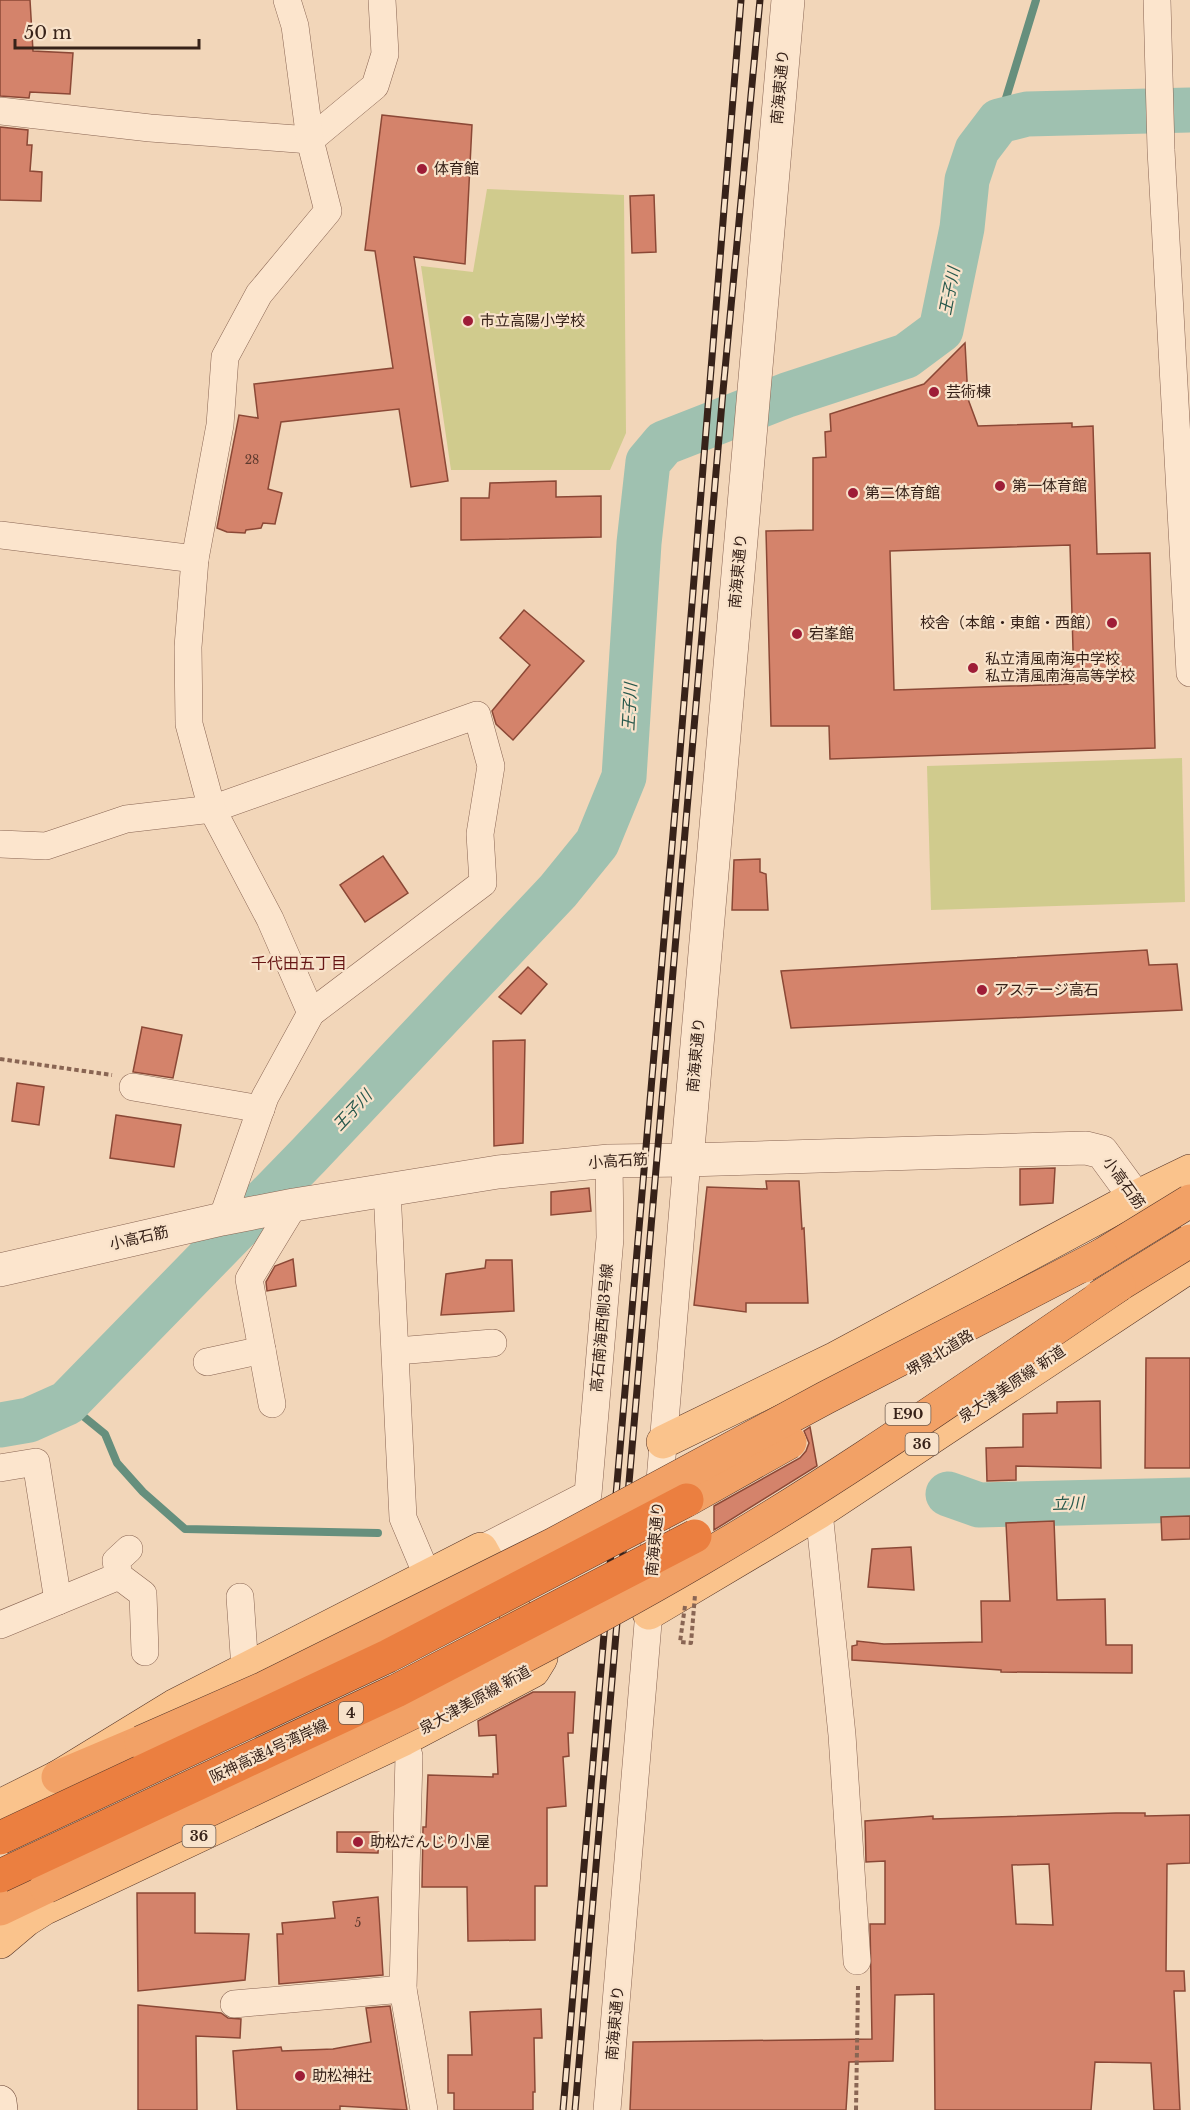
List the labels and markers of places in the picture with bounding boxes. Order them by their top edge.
place label: 体育館 [434,159,479,178]
marker: 体育館 [415,162,429,176]
place label: 市立高陽小学校 [480,311,585,330]
marker: 市立高陽小学校 [461,314,475,328]
place label: 芸術棟 [946,382,991,401]
marker: 芸術棟 [927,385,941,399]
place label: 第一体育館 [1012,476,1087,495]
marker: 第一体育館 [993,479,1007,493]
place label: 第二体育館 [865,483,940,502]
marker: 第二体育館 [846,486,860,500]
place label: 校舎（本館・東館・西館） [920,613,1100,632]
marker: 校舎（本館・東館・西館） [1105,616,1119,630]
place label: 宕峯館 [809,624,854,643]
marker: 宕峯館 [790,627,804,641]
place label: 私立清風南海中学校 私立清風南海高等学校 [985,649,1135,685]
marker: 私立清風南海中学校 私立清風南海高等学校 [966,661,980,675]
place label: アステージ高石 [994,980,1099,999]
marker: アステージ高石 [975,983,989,997]
place label: 助松だんじり小屋 [370,1832,490,1851]
marker: 助松だんじり小屋 [351,1835,365,1849]
place label: 助松神社 [312,2066,372,2085]
marker: 助松神社 [293,2069,307,2083]

